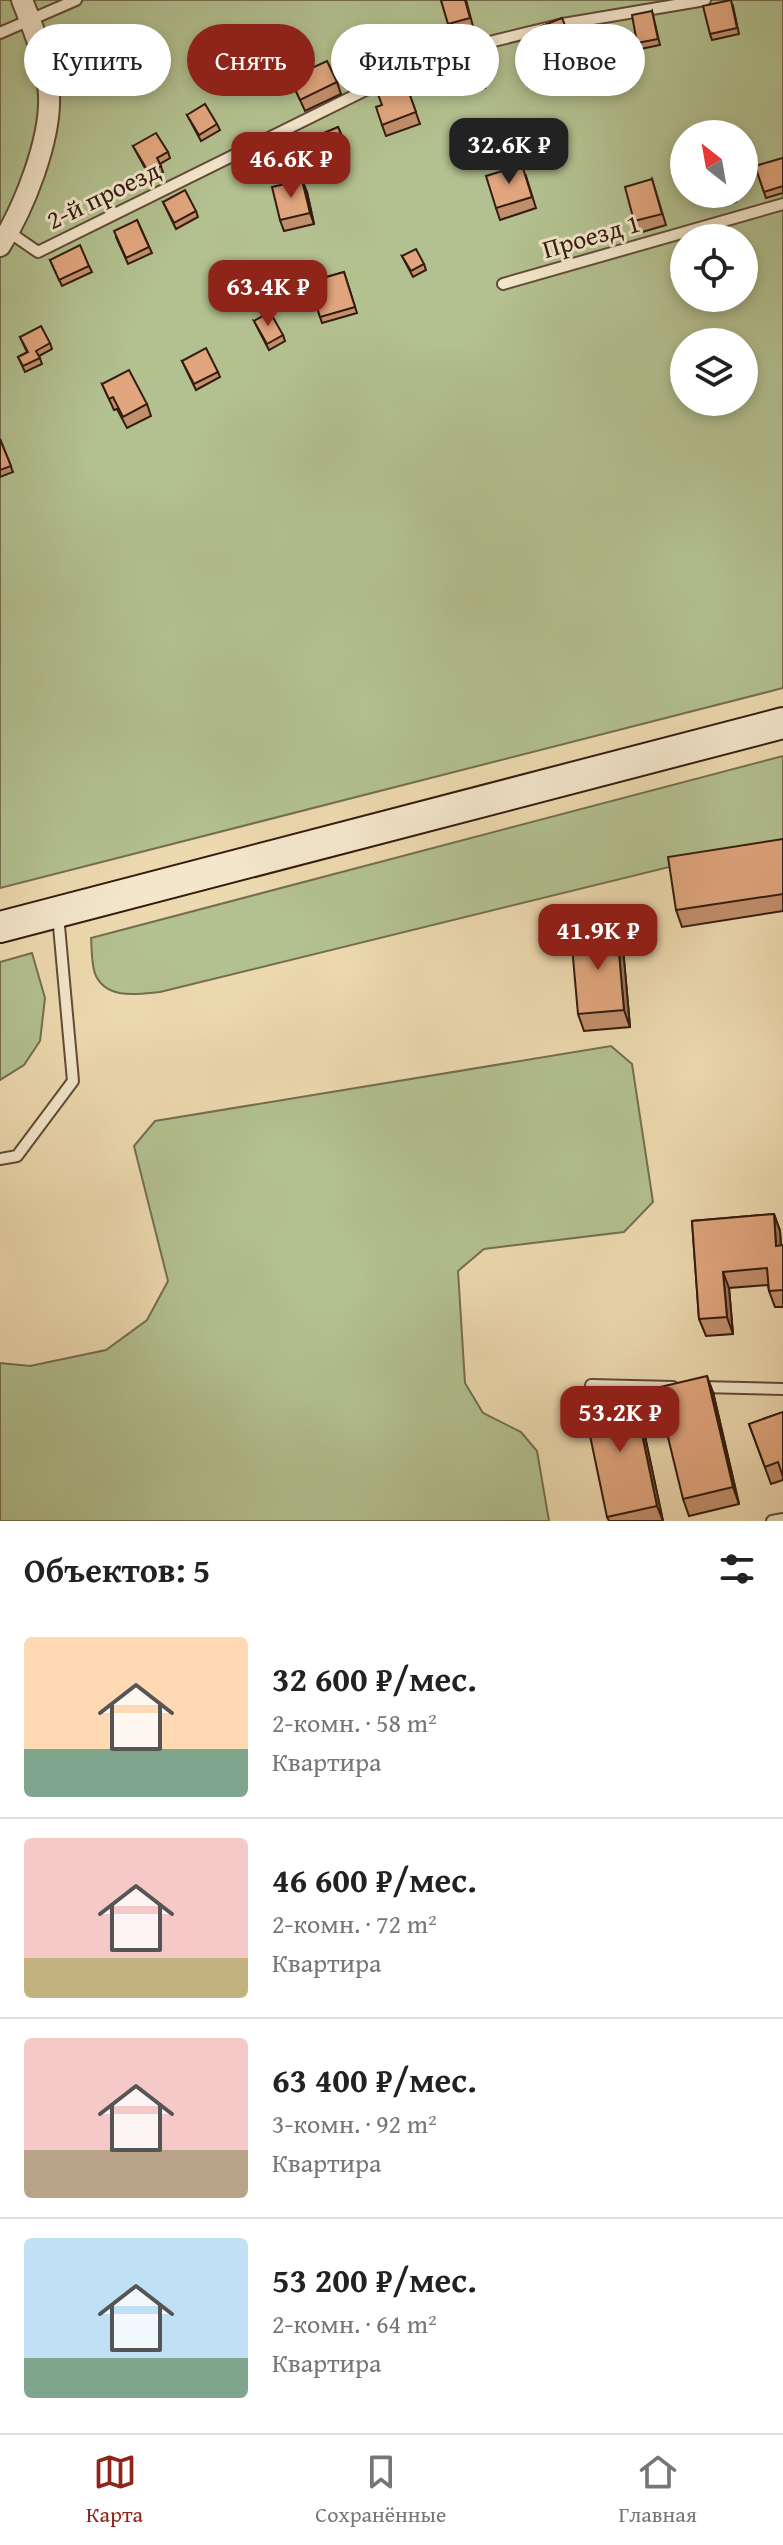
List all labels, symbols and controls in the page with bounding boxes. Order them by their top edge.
chip: Купить [24,24,171,96]
chip: Снять [187,24,315,96]
chip: Фильтры [331,24,499,96]
chip: Новое [515,24,645,96]
pin: 32.6K ₽ [435,118,583,186]
north arrow [670,120,758,208]
map controls [670,120,758,416]
text: 32.6K ₽ [467,124,551,163]
pin: 46.6K ₽ [217,132,365,200]
text: 46.6K ₽ [249,138,333,177]
street label: 2-й проезд [39,150,166,239]
street label: Проезд 1 [537,203,644,268]
button: locate [670,224,758,312]
pin: 63.4K ₽ [194,260,342,328]
text: 63.4K ₽ [226,266,310,305]
button: layers [670,328,758,416]
pin: 41.9K ₽ [524,904,672,972]
text: 41.9K ₽ [556,910,640,949]
pin: 53.2K ₽ [546,1386,694,1454]
text: 53.2K ₽ [578,1392,662,1431]
text: Объектов: 5 [24,1545,210,1594]
icon: filters [715,1547,759,1591]
text: 32 600 ₽/мес. [272,1654,477,1703]
icon: home [88,1669,184,1765]
text: 2-комн. · 58 m² [272,1703,437,1742]
text: Квартира [272,1742,381,1781]
text: 46 600 ₽/мес. [272,1855,477,1904]
icon: home [88,1870,184,1966]
text: 2-комн. · 72 m² [272,1904,437,1943]
text: Квартира [272,1943,381,1982]
text: 63 400 ₽/мес. [272,2055,477,2104]
icon: home [88,2070,184,2166]
text: 3-комн. · 92 m² [272,2104,437,2143]
text: Квартира [272,2143,381,2182]
text: 53 200 ₽/мес. [272,2255,477,2304]
icon: home [88,2270,184,2366]
text: 2-комн. · 64 m² [272,2304,437,2343]
text: Квартира [272,2343,381,2382]
tab: Карта [86,2450,143,2530]
tab: Сохранённые [315,2450,446,2530]
tab: Главная [619,2450,697,2530]

